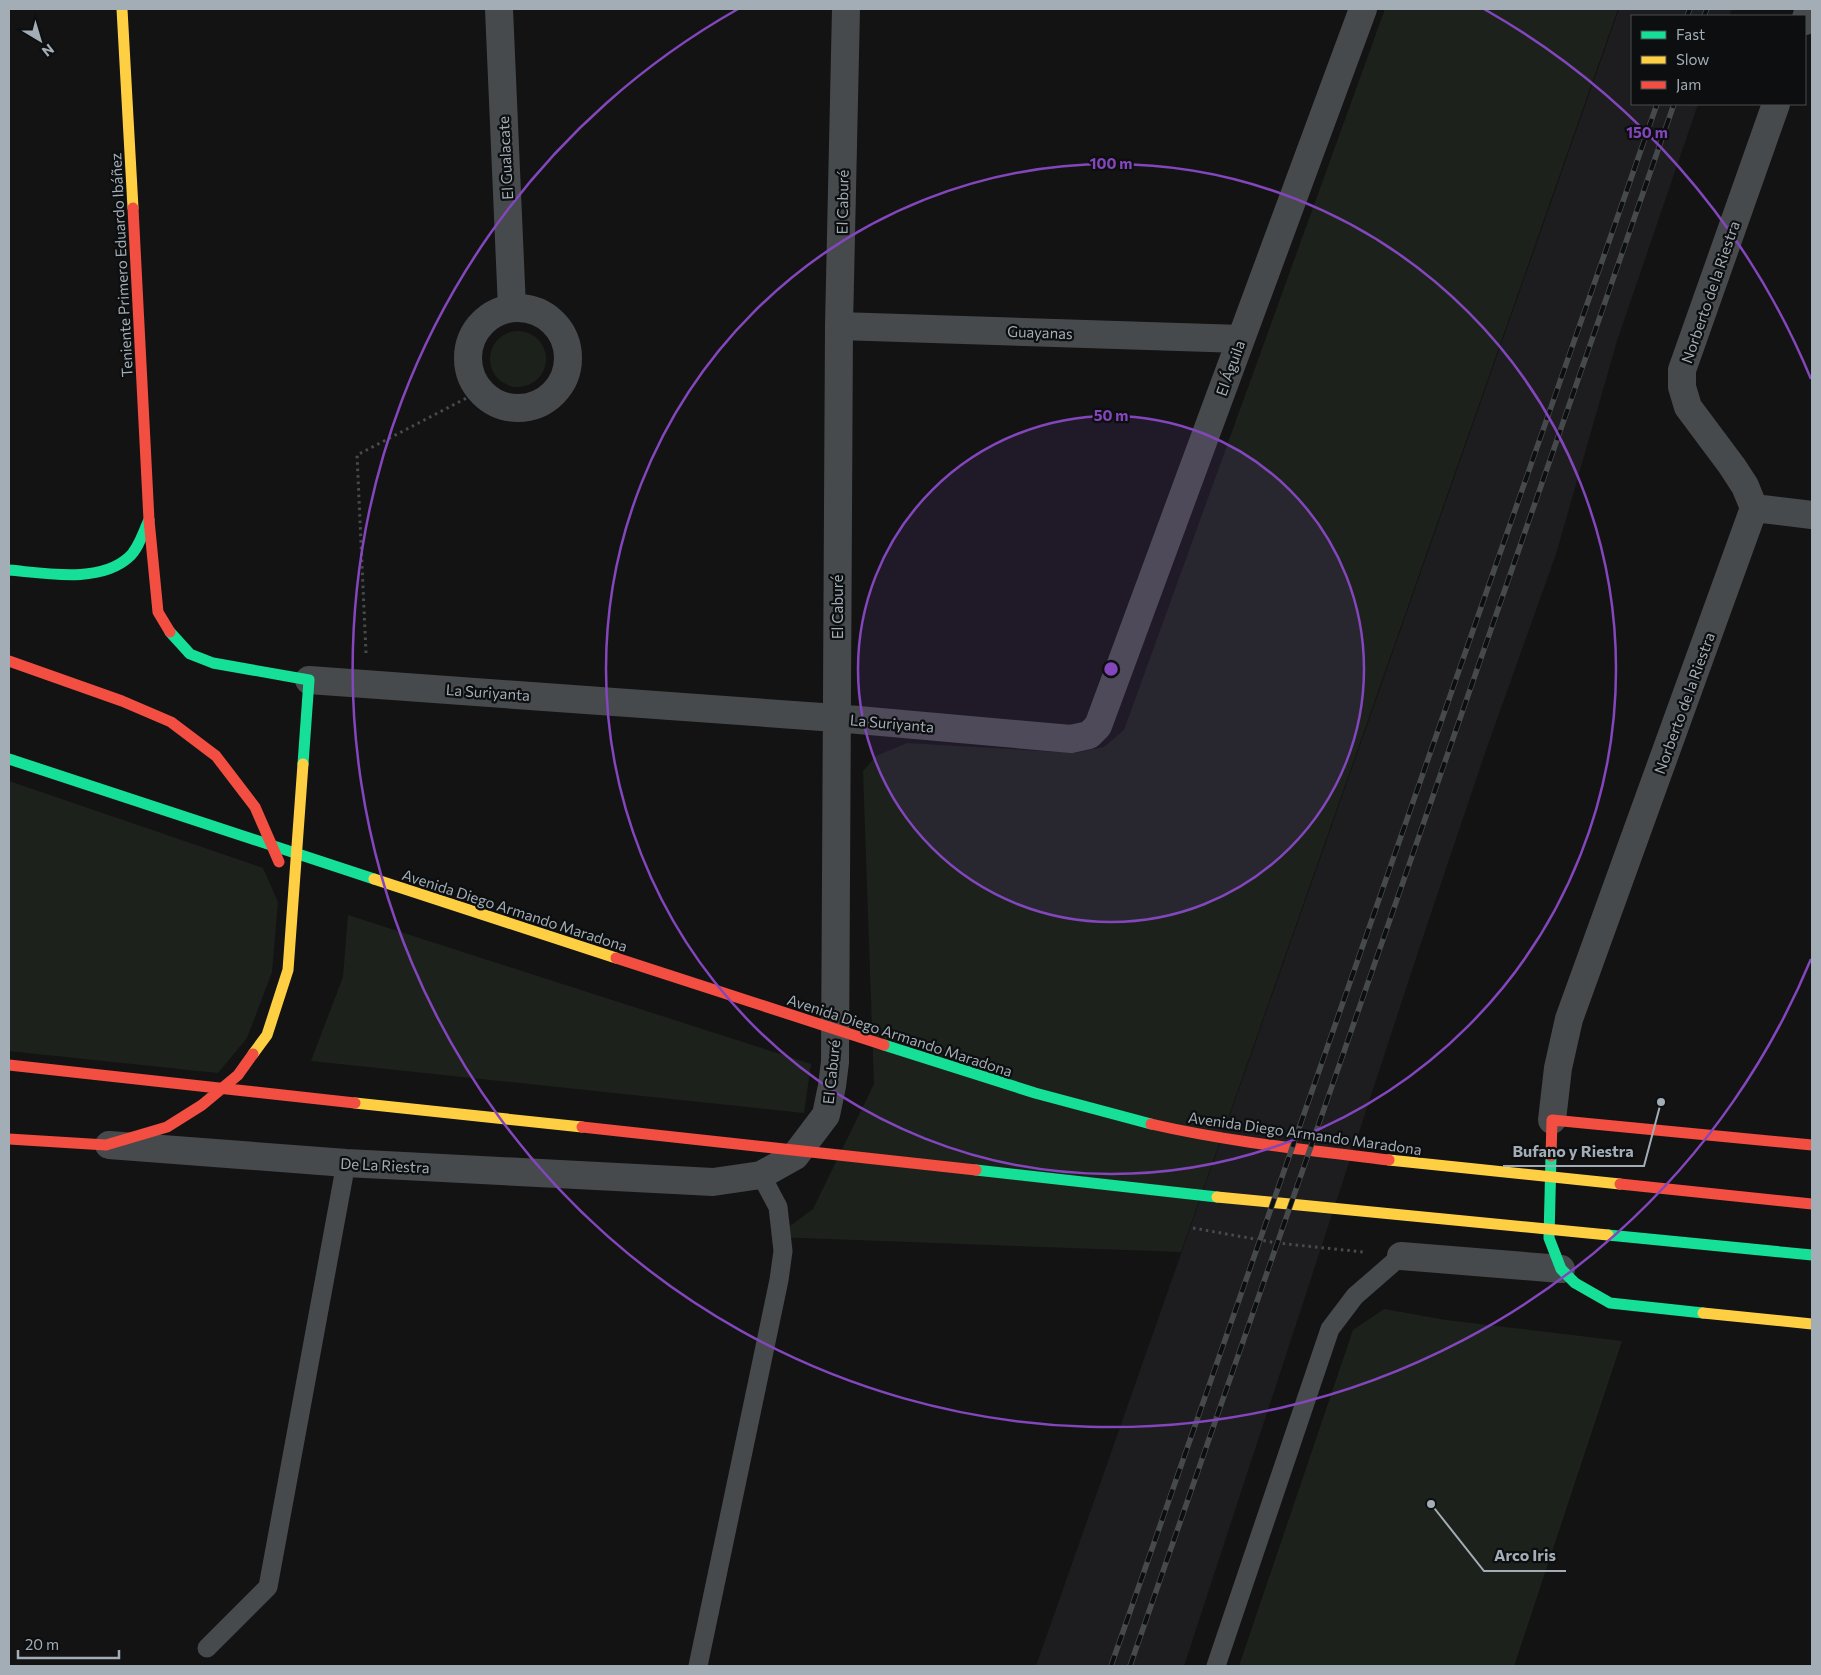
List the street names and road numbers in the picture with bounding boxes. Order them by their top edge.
street label: El Gualacate [494,116,516,200]
street label: Teniente Primero Eduardo Ibáñez [106,152,136,378]
street label: El Caburé [832,169,852,234]
street label: Norberto de la Riestra [1677,218,1743,366]
street label: Guayanas [1007,322,1073,342]
street label: El Águila [1211,338,1248,398]
street label: El Caburé [828,575,846,639]
street label: Norberto de la Riestra [1650,630,1718,776]
street label: La Suriyanta [445,680,531,704]
street label: La Suriyanta [849,710,935,736]
street label: Avenida Diego Armando Maradona [400,865,630,955]
street label: Avenida Diego Armando Maradona [785,990,1015,1080]
street label: El Caburé [819,1039,843,1105]
street label: Avenida Diego Armando Maradona [1187,1108,1423,1158]
street label: De La Riestra [340,1154,430,1176]

